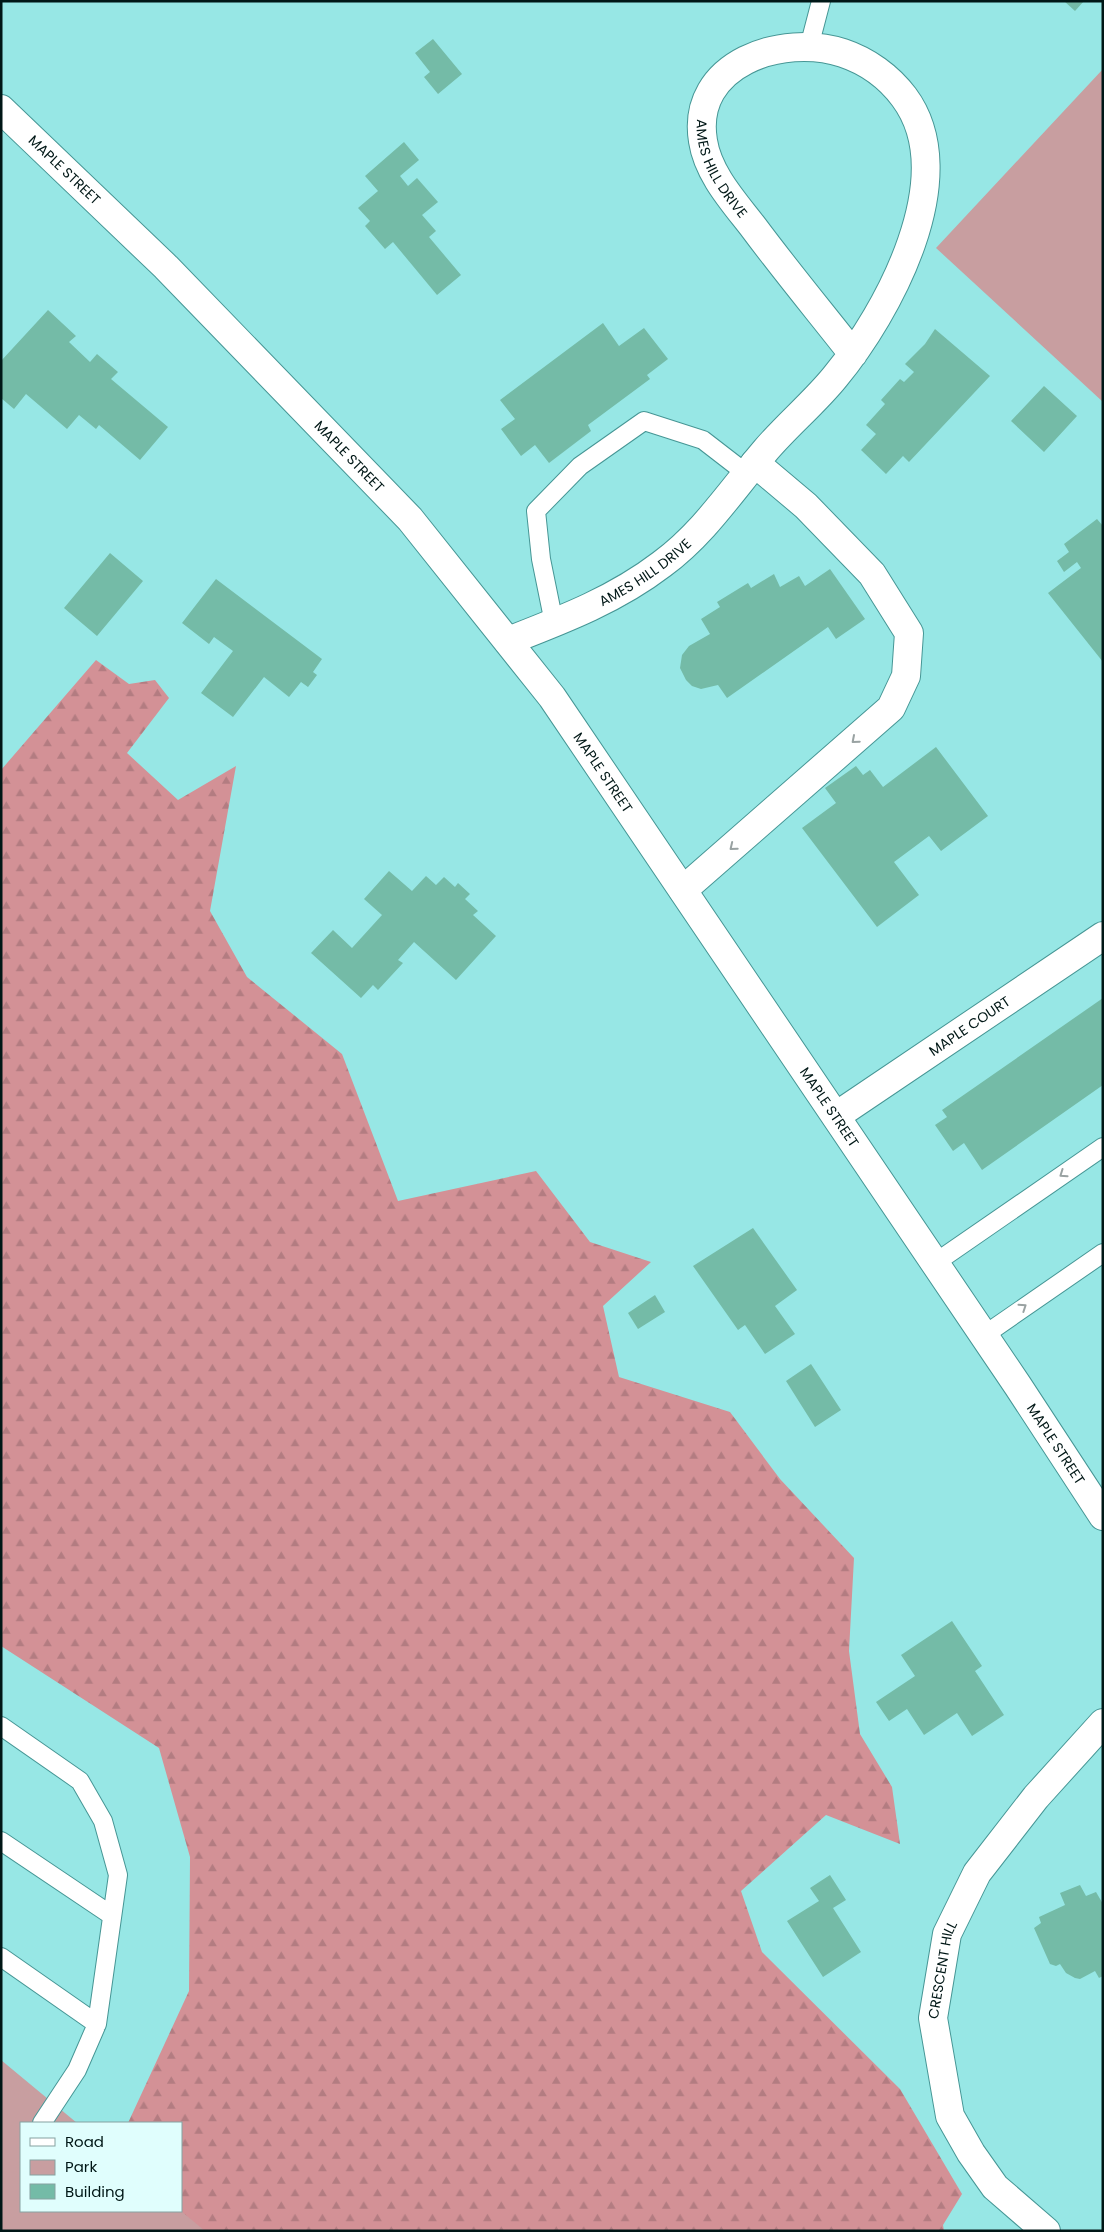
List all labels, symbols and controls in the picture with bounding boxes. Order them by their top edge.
street label: AMES HILL DRIVE [692,119,752,222]
street label: MAPLE STREET [24,131,105,209]
street label: MAPLE STREET [310,416,389,497]
street label: AMES HILL DRIVE [595,534,696,611]
street label: MAPLE STREET [569,728,638,817]
one-way arrow [852,734,861,743]
one-way arrow [730,842,739,850]
street label: MAPLE COURT [925,991,1014,1061]
street label: MAPLE STREET [795,1063,864,1152]
one-way arrow [1059,1168,1068,1177]
one-way arrow [1017,1304,1027,1313]
street label: MAPLE STREET [1022,1400,1090,1489]
street label: CRESCENT HILL [923,1918,962,2020]
legend [20,2122,182,2212]
text: Road [65,2131,104,2152]
text: Park [65,2156,97,2177]
text: Building [65,2181,125,2202]

